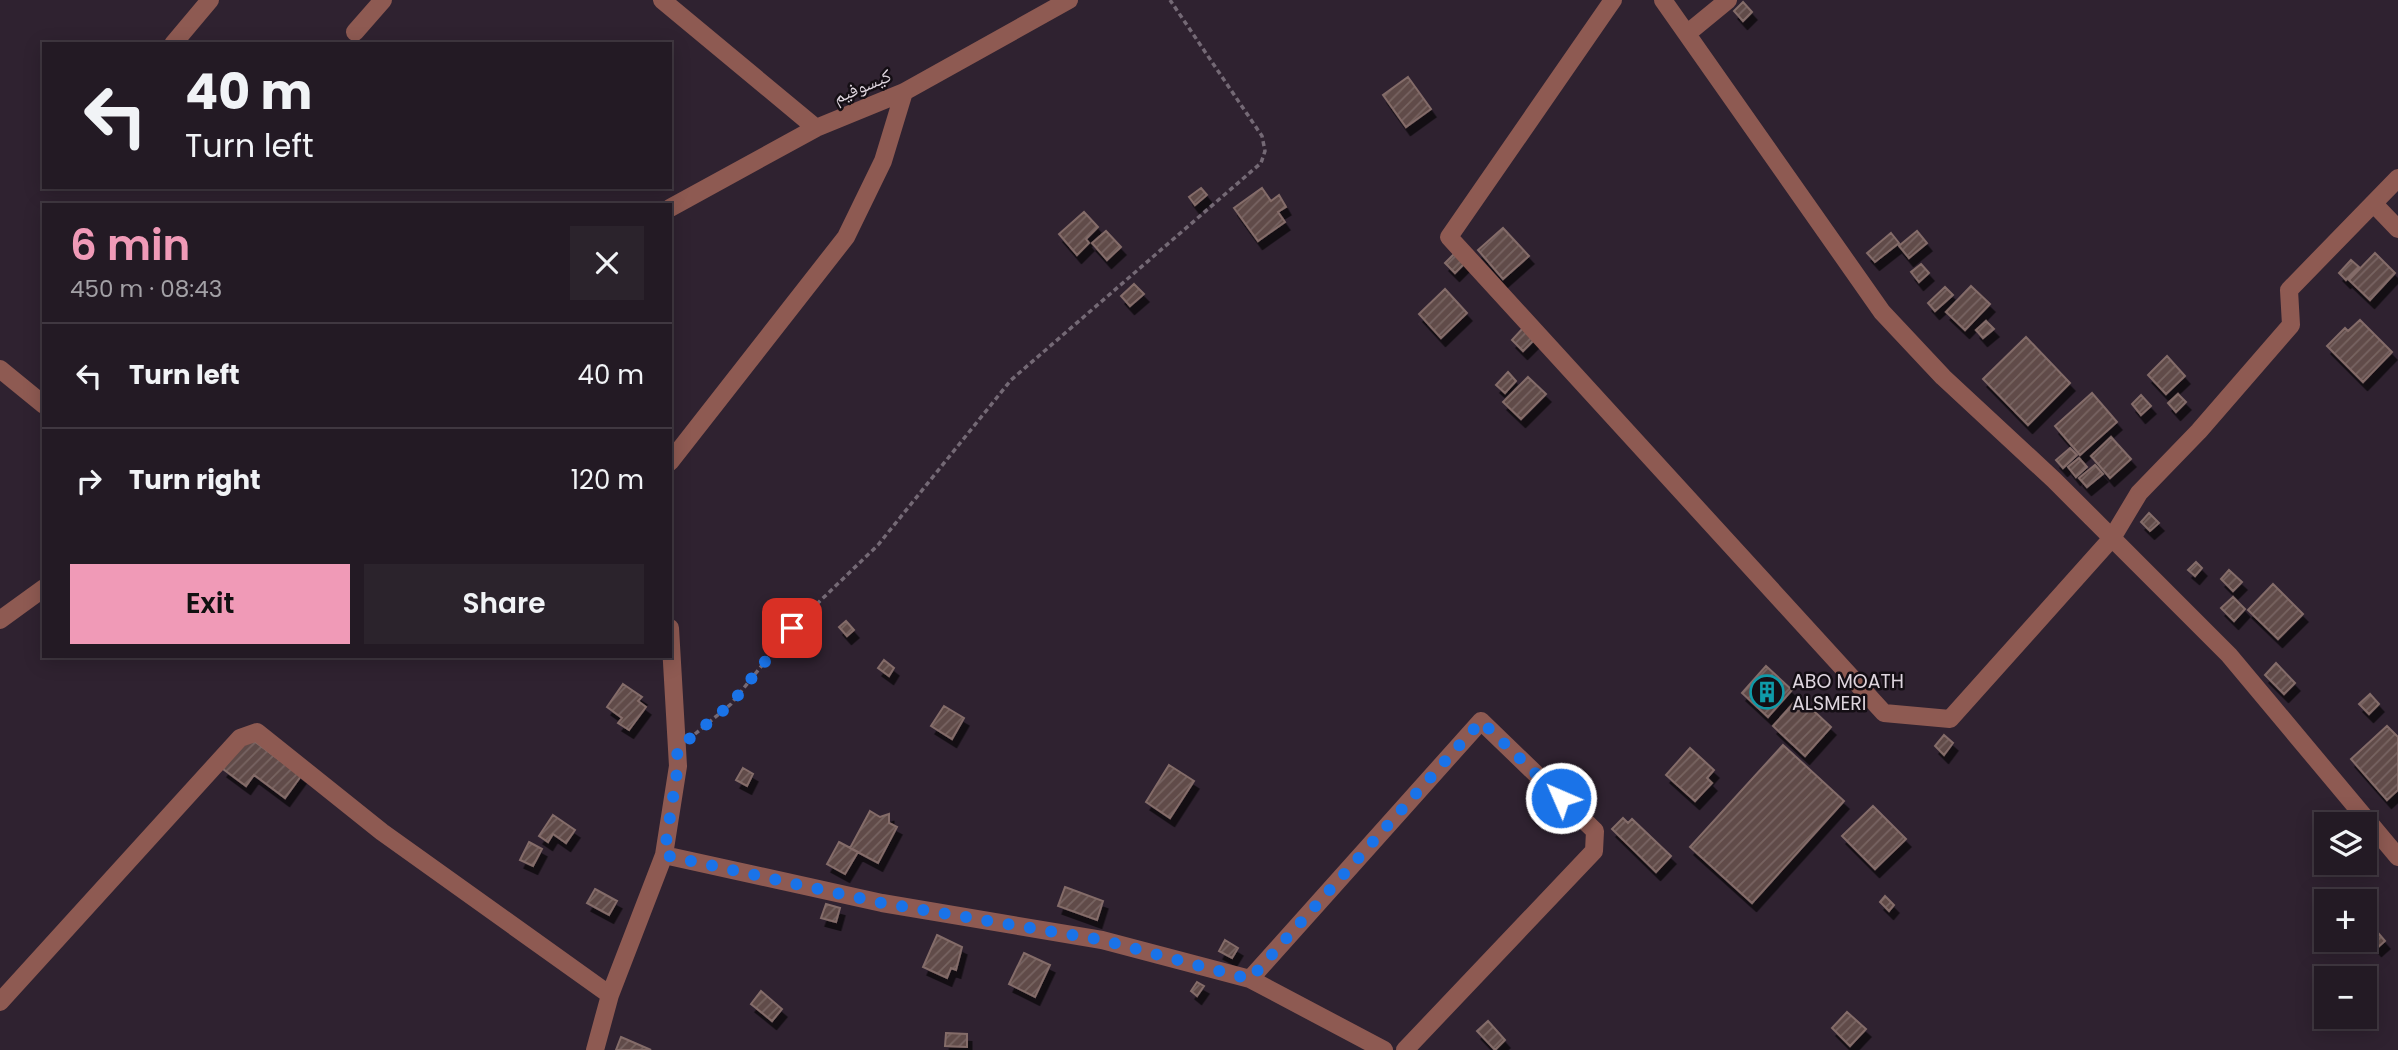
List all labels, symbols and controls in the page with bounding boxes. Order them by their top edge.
text: 40 m [185,58,312,126]
street label: كيسوفيم [829,62,895,110]
icon: left [70,70,161,161]
text: Turn left [185,123,314,168]
text: 6 min [70,216,190,275]
button: close [570,226,644,300]
text: 450 m · 08:43 [70,273,222,305]
icon: left [70,357,108,395]
text: Turn left [129,357,240,393]
text: 40 m [578,357,644,393]
icon: right [70,462,108,500]
text: Turn right [129,462,261,498]
text: 120 m [571,462,644,498]
button: Exit [70,564,350,644]
button: Share [364,564,644,644]
pin [762,598,822,658]
icon: arrive [773,609,811,647]
place label: ABO MOATH ALSMERI [1792,668,1904,717]
building icon: ABO MOATH ALSMERI [1748,673,1786,711]
position arrow [1524,761,1598,835]
map controls [2314,812,2377,1029]
button: layers [2314,812,2377,875]
button: + [2314,889,2377,952]
button: − [2314,966,2377,1029]

